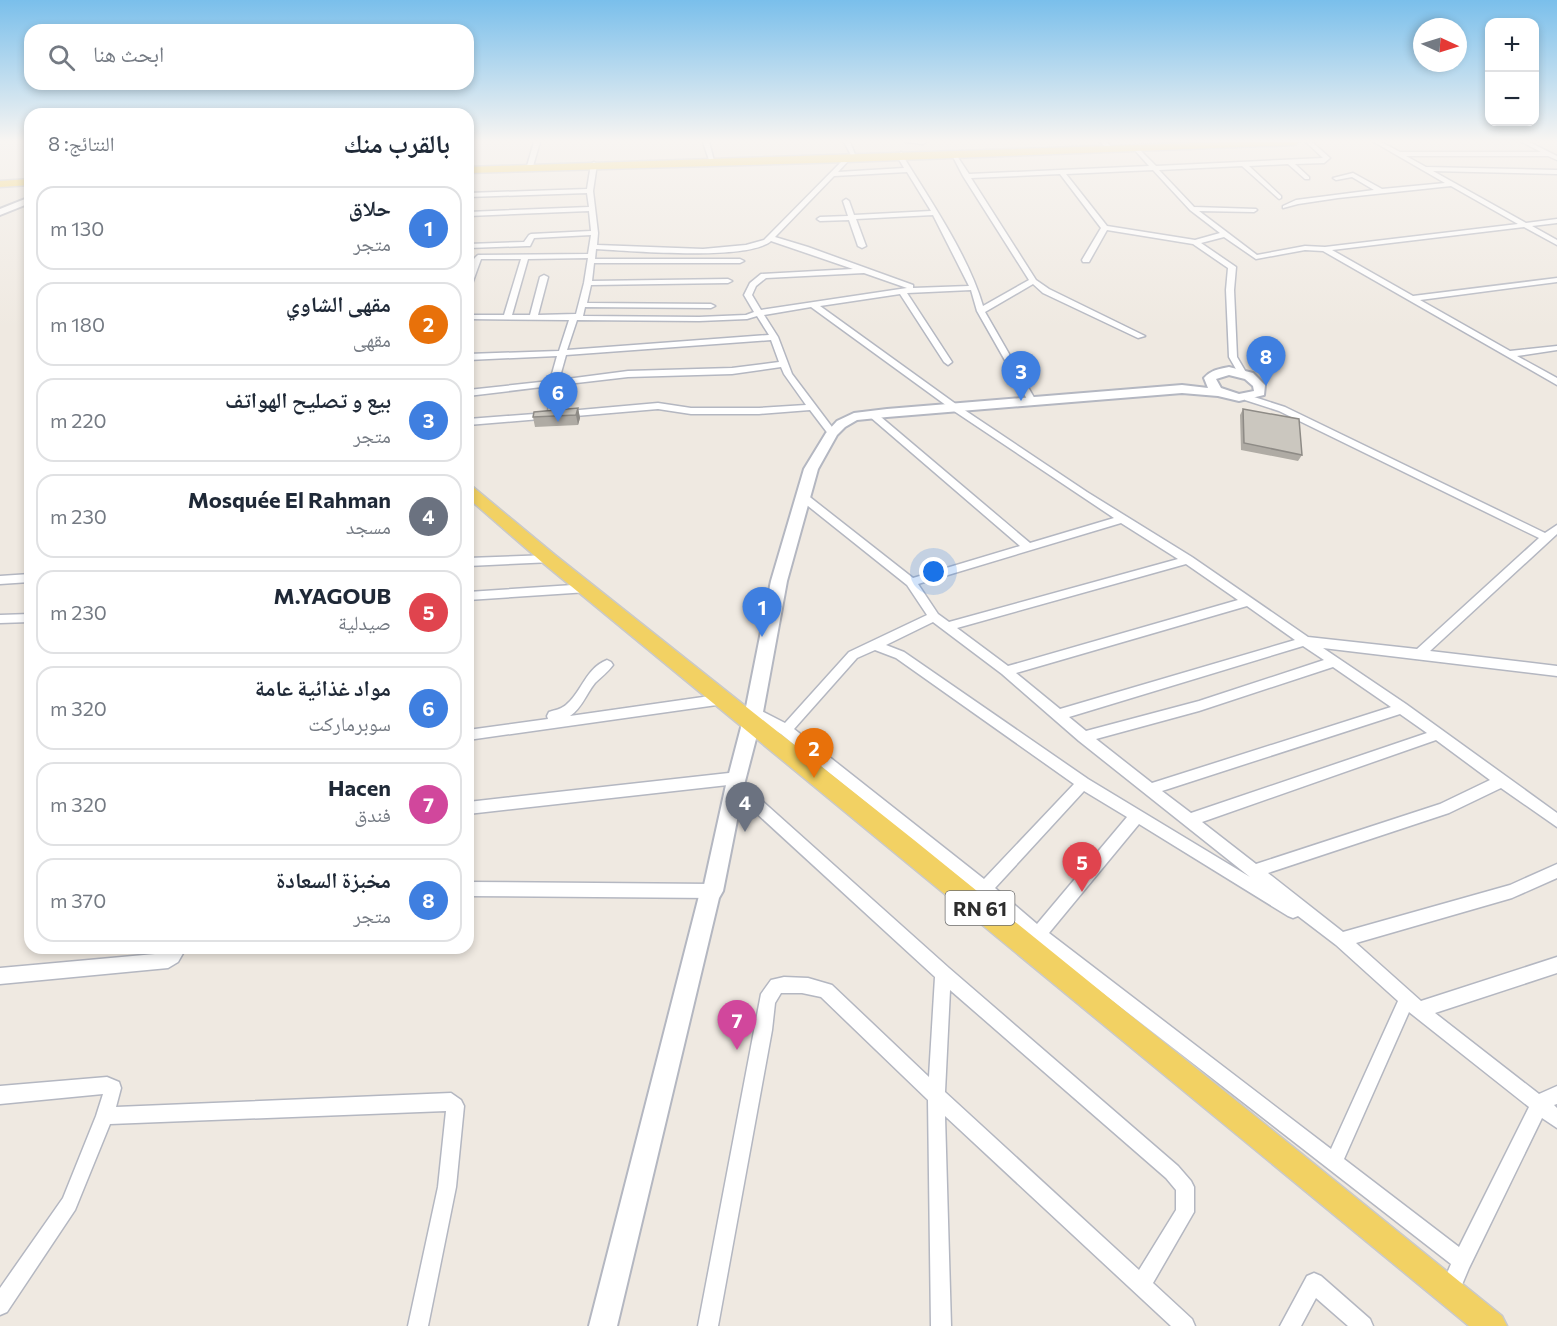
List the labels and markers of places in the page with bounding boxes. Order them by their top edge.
pin: 8 [1246,336,1286,386]
pin: 3 [1002,352,1040,401]
pin: 6 [538,372,578,422]
pin: 1 [742,588,782,637]
pin: 2 [794,728,834,778]
pin: 4 [726,782,764,832]
pin: 5 [1062,842,1102,892]
pin: 7 [718,1000,756,1050]

